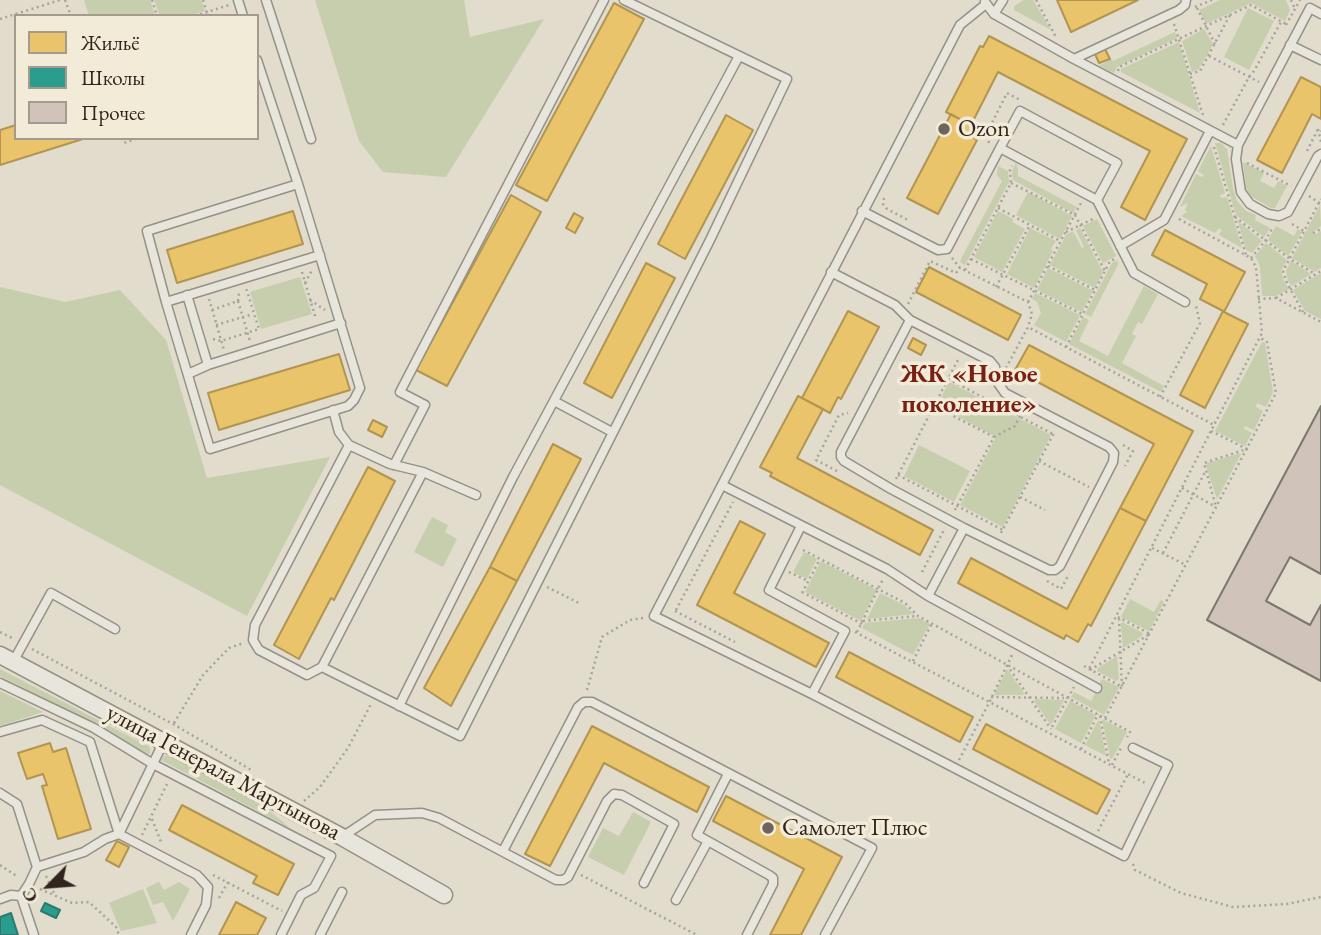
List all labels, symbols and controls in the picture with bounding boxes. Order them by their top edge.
legend [14,14,259,140]
text: Жильё [81,29,140,56]
text: Школы [81,64,145,91]
text: Прочее [81,99,145,126]
place label: Ozon [958,115,1010,143]
marker: Ozon [936,121,952,137]
district label: ЖК «Новое поколение» [900,359,1038,420]
street label: улица Генерала Мартынова [101,699,345,847]
place label: Самолет Плюс [782,814,927,842]
marker: Самолет Плюс [760,820,776,836]
north arrow [14,851,84,921]
text: С [15,884,44,906]

